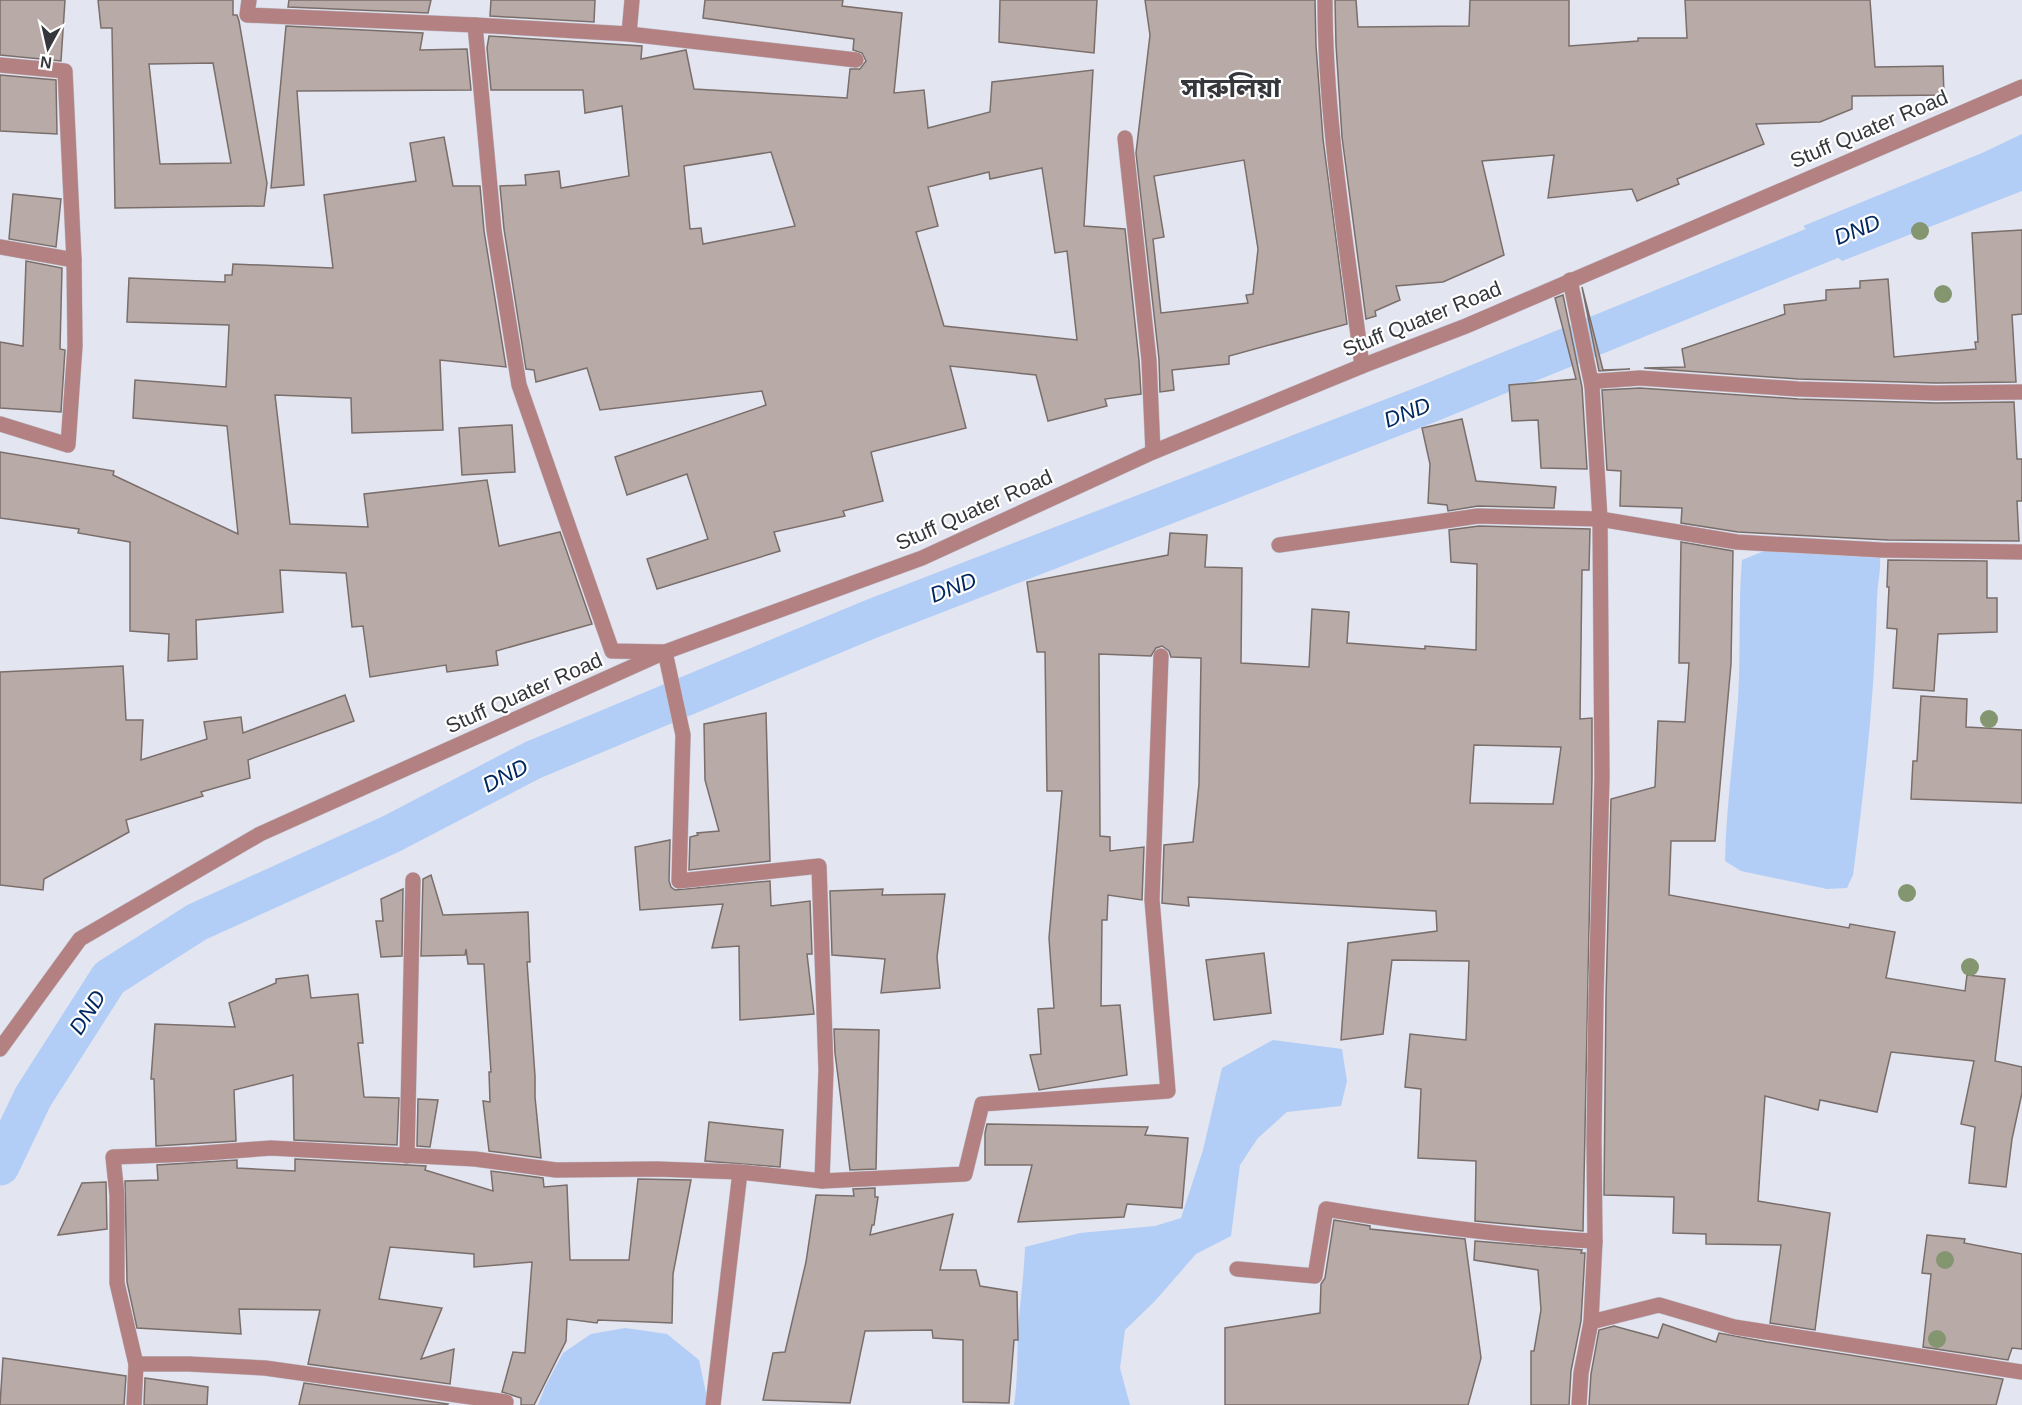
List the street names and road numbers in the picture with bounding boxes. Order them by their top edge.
street label: Stuff Quater Road [1787,85,1951,172]
street label: Stuff Quater Road [1339,276,1504,361]
street label: Stuff Quater Road [892,465,1056,554]
street label: Stuff Quater Road [442,648,606,737]

